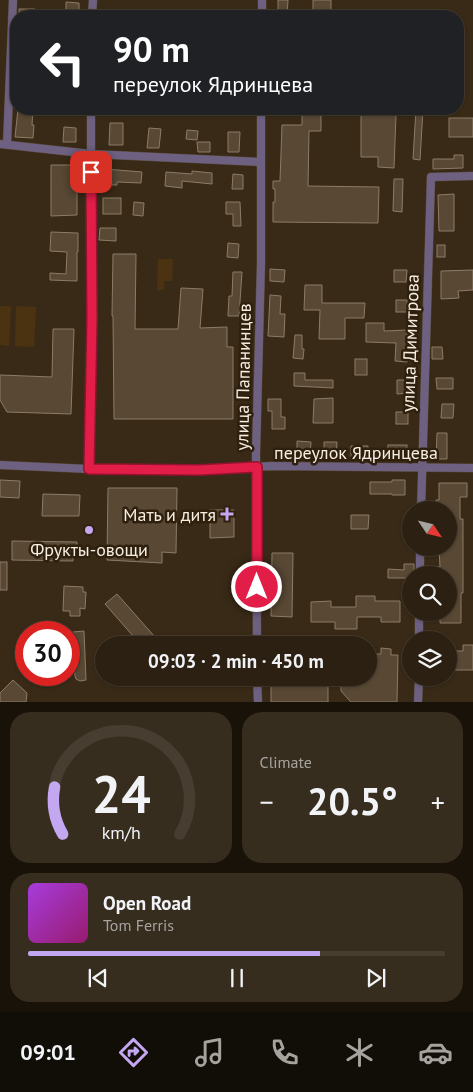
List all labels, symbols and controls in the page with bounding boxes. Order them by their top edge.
text: 90 m [113,26,190,72]
icon: left [30,30,95,95]
text: переулок Ядринцева [113,70,313,98]
pin [70,151,112,193]
icon: arrive [77,158,105,186]
street label: улица Димитрова [396,274,424,412]
street label: улица Папанинцев [230,303,256,451]
street label: переулок Ядринцева [274,441,438,464]
north arrow [402,501,458,556]
map controls [402,501,457,686]
place label: Мать и дитя [123,503,216,526]
marker: Мать и дитя [220,507,234,521]
marker: Фрукты-овощи [83,524,95,536]
place label: Фрукты-овощи [30,538,148,561]
position arrow [230,560,282,612]
button: search [402,566,457,621]
speed limit sign: 30 [15,621,80,686]
button: layers [402,631,457,686]
text: 09:03 · 2 min · 450 m [148,649,324,673]
text: Climate [260,752,312,772]
text: 24 [91,760,150,827]
text: 20.5° [307,776,398,825]
text: − [260,783,274,820]
text: + [431,783,445,820]
text: km/h [101,821,140,844]
text: Open Road [103,891,191,915]
text: Tom Ferris [103,915,174,935]
icon: previous [84,964,112,992]
icon: pause [223,964,251,992]
icon: next [362,964,390,992]
icon: directions [116,1035,151,1070]
icon: music [192,1035,227,1070]
icon: phone [267,1035,302,1070]
icon: climate [342,1035,377,1070]
icon: car [418,1035,453,1070]
text: 09:01 [20,1038,76,1066]

